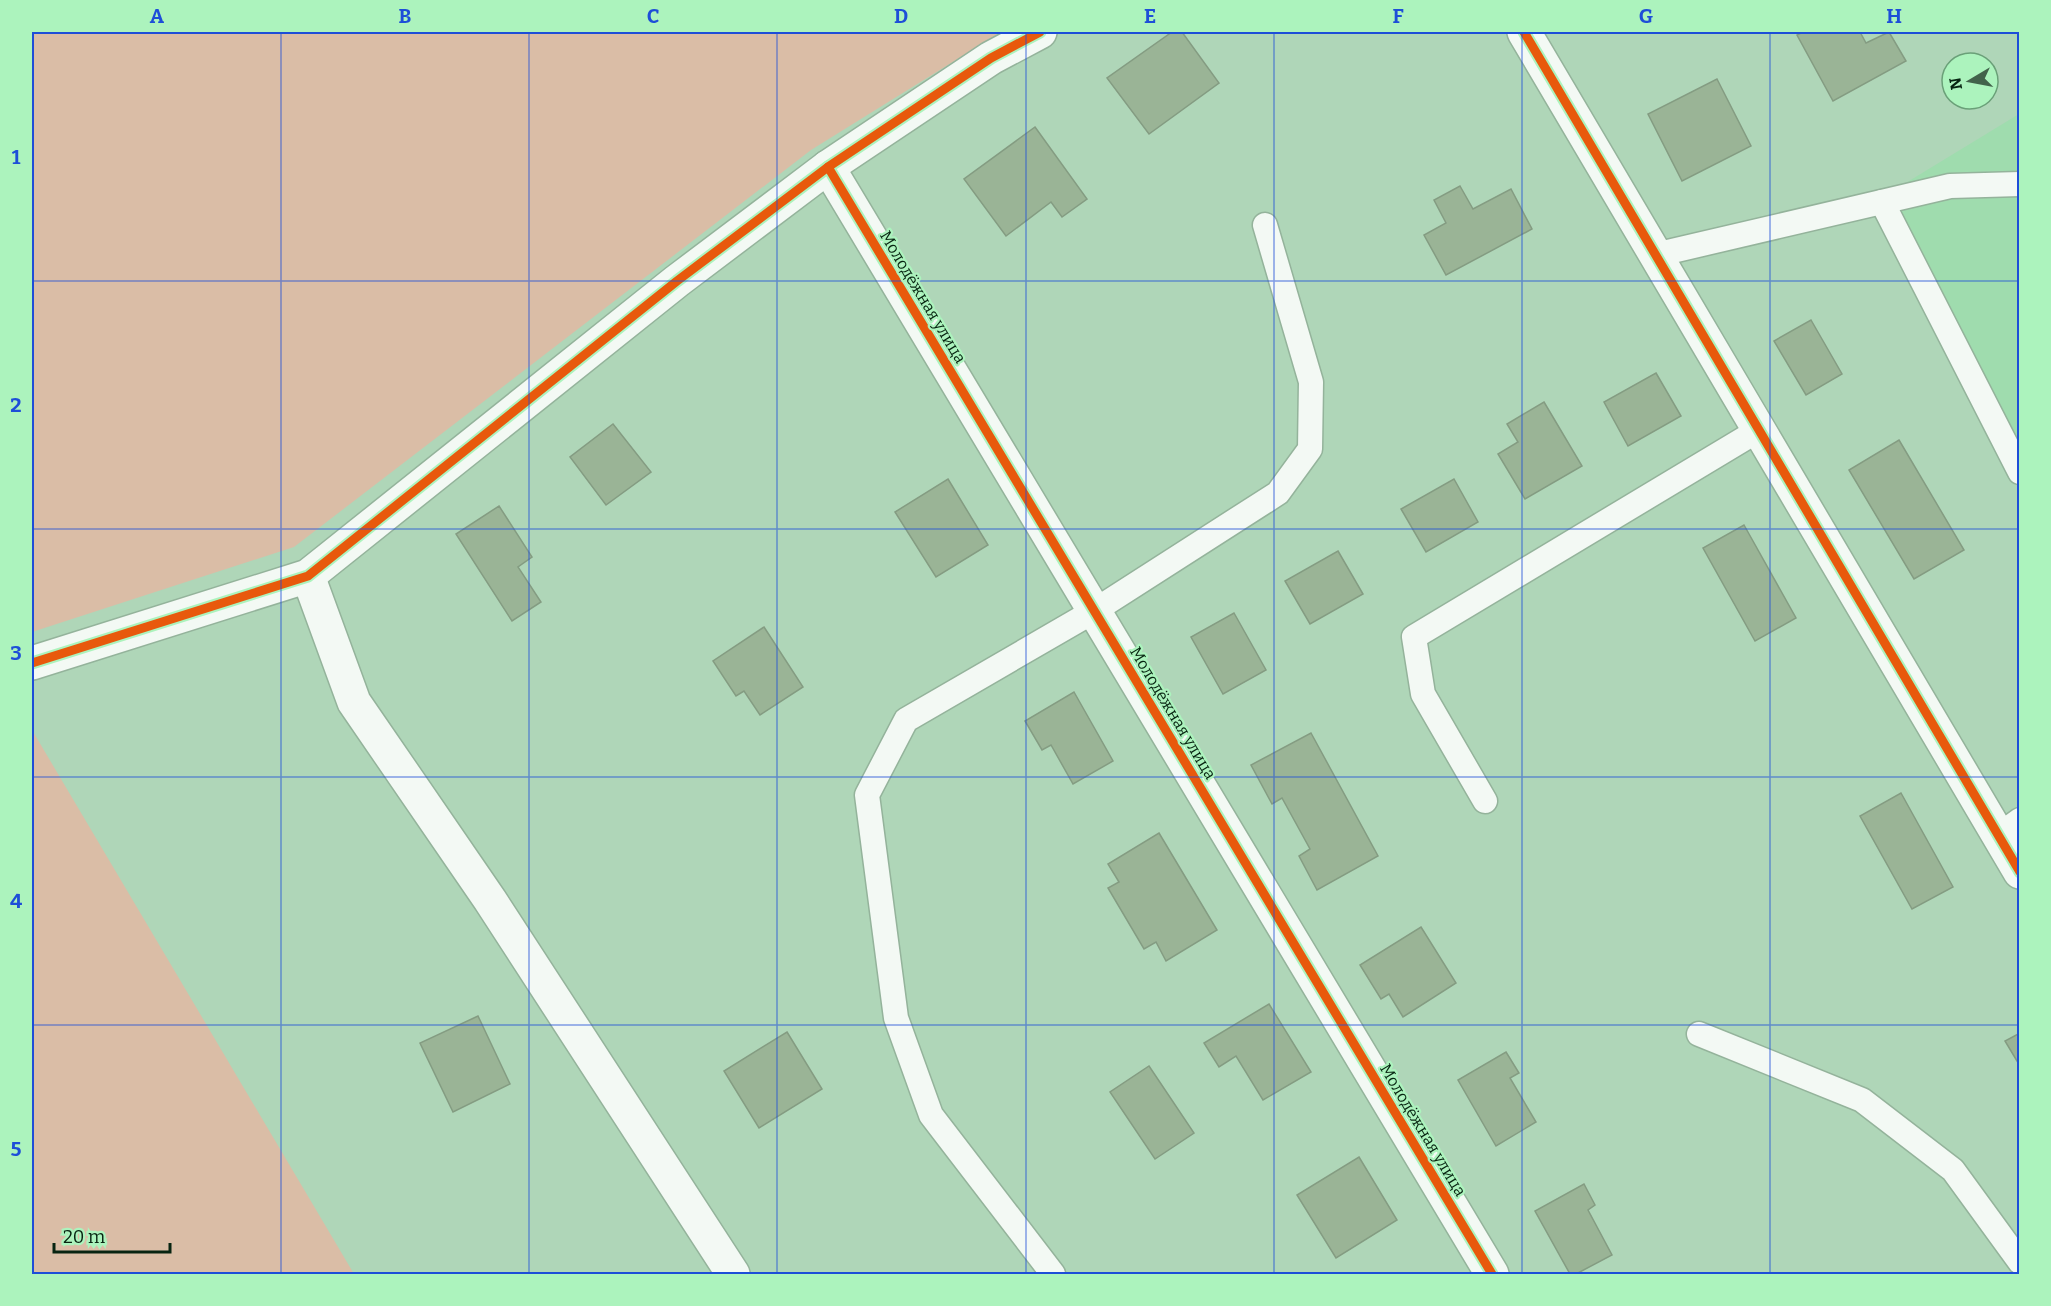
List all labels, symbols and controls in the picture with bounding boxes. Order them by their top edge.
text: A [150,4,165,28]
text: B [399,4,412,28]
text: C [647,4,659,28]
text: D [894,4,908,28]
text: E [1144,4,1156,28]
text: F [1392,4,1404,28]
text: G [1639,4,1653,28]
text: H [1886,4,1902,28]
north arrow [1940,51,2000,111]
text: N [1945,76,1966,91]
text: 1 [12,145,21,169]
street label: Молодёжная улица [876,227,970,367]
text: 2 [10,393,22,417]
text: 3 [10,641,22,665]
street label: Молодёжная улица [1126,643,1220,783]
text: 4 [10,889,22,913]
street label: Молодёжная улица [1376,1060,1470,1200]
text: 5 [11,1137,22,1161]
scale bar [54,1216,170,1254]
text: 20 m [63,1226,105,1248]

